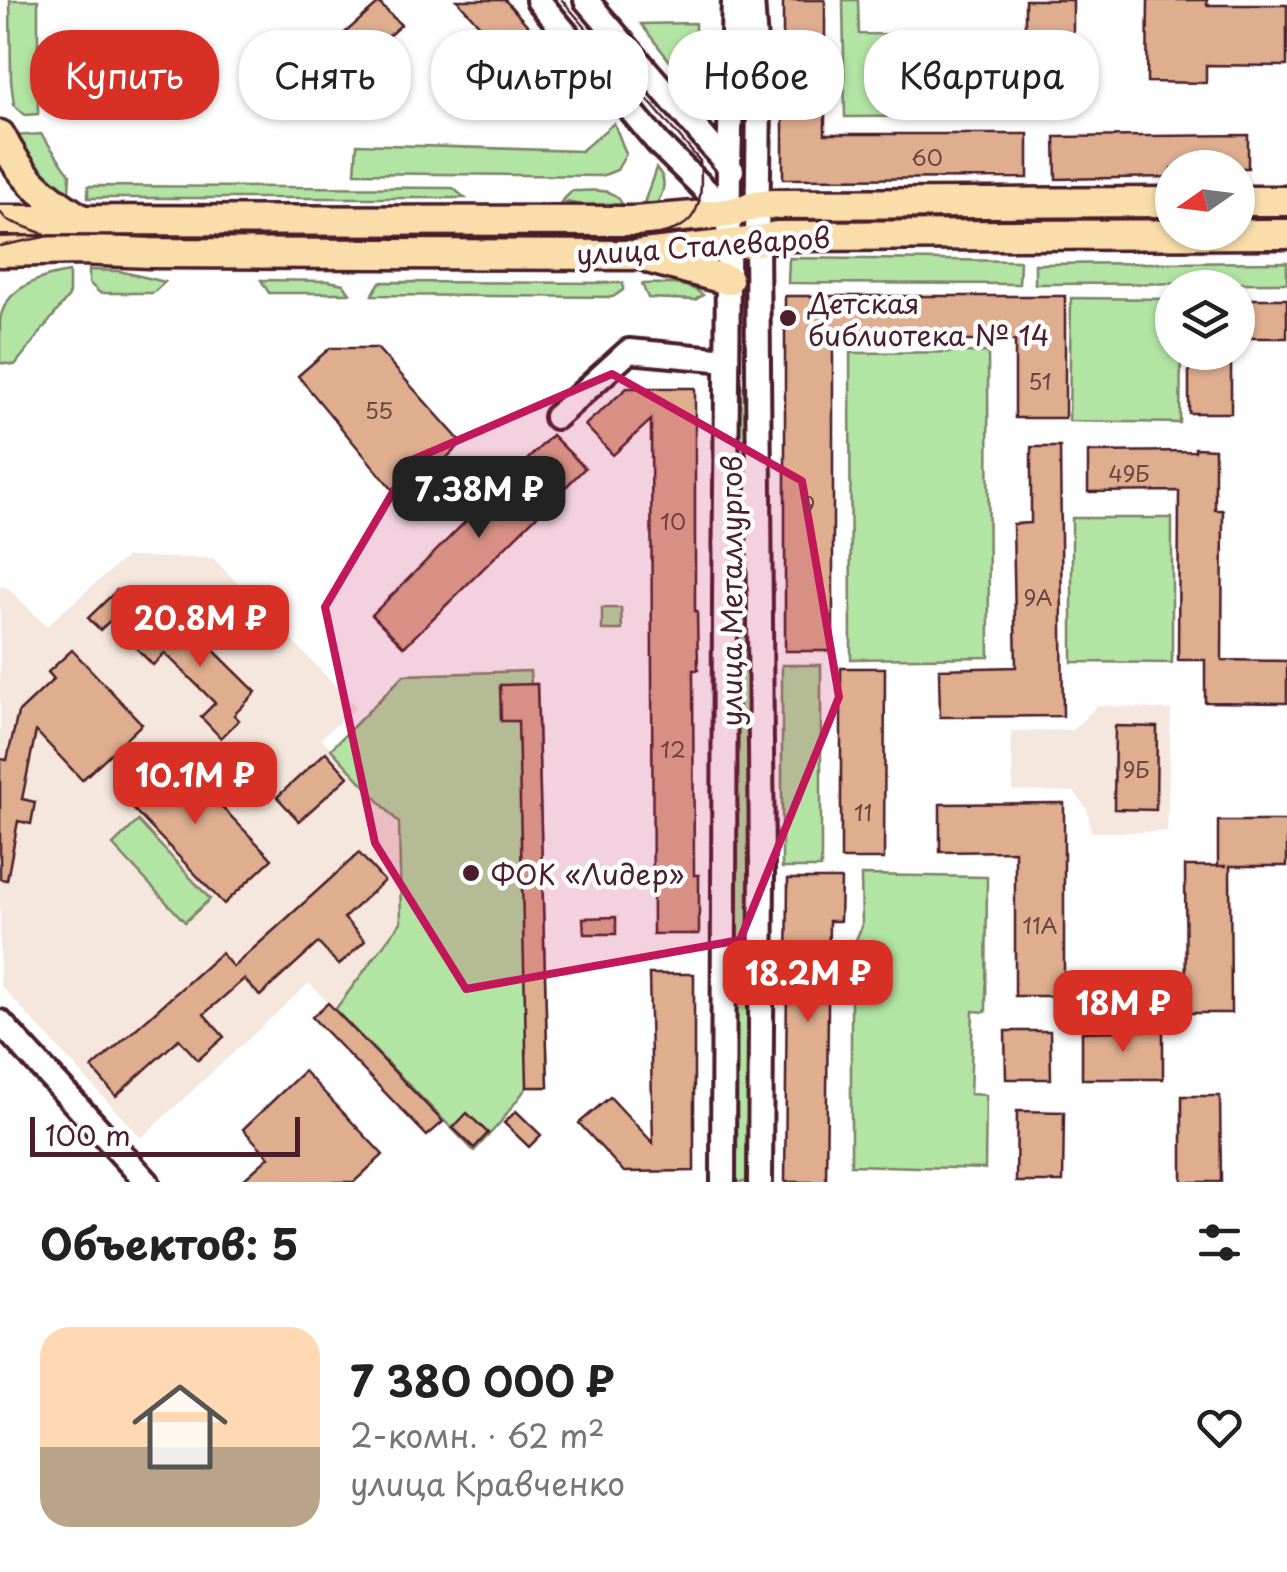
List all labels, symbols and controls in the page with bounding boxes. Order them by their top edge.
chip: Купить [30,30,219,120]
chip: Снять [239,30,411,120]
chip: Фильтры [431,30,648,120]
chip: Новое [668,30,844,120]
chip: Квартира [864,30,1099,120]
house number: 60 [911,140,943,173]
north arrow [1155,150,1255,250]
map controls [1155,150,1255,370]
street label: улица Сталеваров [575,215,831,275]
button: layers [1155,270,1255,370]
place label: Детская библиотека № 14 [807,281,1049,356]
marker: Детская библиотека № 14 [777,307,799,329]
house number: 51 [1028,364,1052,397]
house number: 55 [365,393,393,426]
street label: улица Металлургов [709,455,752,727]
pin: 7.38M ₽ [387,456,571,541]
house number: 49Б [1108,456,1150,489]
text: 7.38M ₽ [414,464,544,512]
house number: 9 [803,487,815,520]
house number: 10 [660,504,686,537]
house number: 9А [1023,580,1053,613]
pin: 20.8M ₽ [108,585,292,670]
text: 20.8M ₽ [133,593,267,641]
house number: 12 [660,732,686,765]
pin: 10.1M ₽ [103,742,287,827]
text: 10.1M ₽ [135,750,255,798]
house number: 9Б [1122,752,1150,785]
house number: 11 [854,795,872,828]
place label: ФОК «Лидер» [491,852,684,895]
marker: ФОК «Лидер» [460,862,482,884]
house number: 11А [1022,908,1058,941]
pin: 18.2M ₽ [716,940,900,1025]
text: 18.2M ₽ [745,948,871,996]
pin: 18M ₽ [1053,970,1193,1055]
text: 18M ₽ [1075,978,1171,1026]
scale bar [30,1112,300,1156]
text: 100 m [45,1113,131,1156]
text: Объектов: 5 [40,1211,299,1274]
icon: filters [1192,1215,1247,1270]
text: 7 380 000 ₽ [350,1348,614,1411]
icon: home [120,1367,240,1487]
icon: heart [1192,1400,1247,1455]
text: 2-комн. · 62 m² [350,1411,605,1459]
text: улица Кравченко [350,1459,625,1507]

